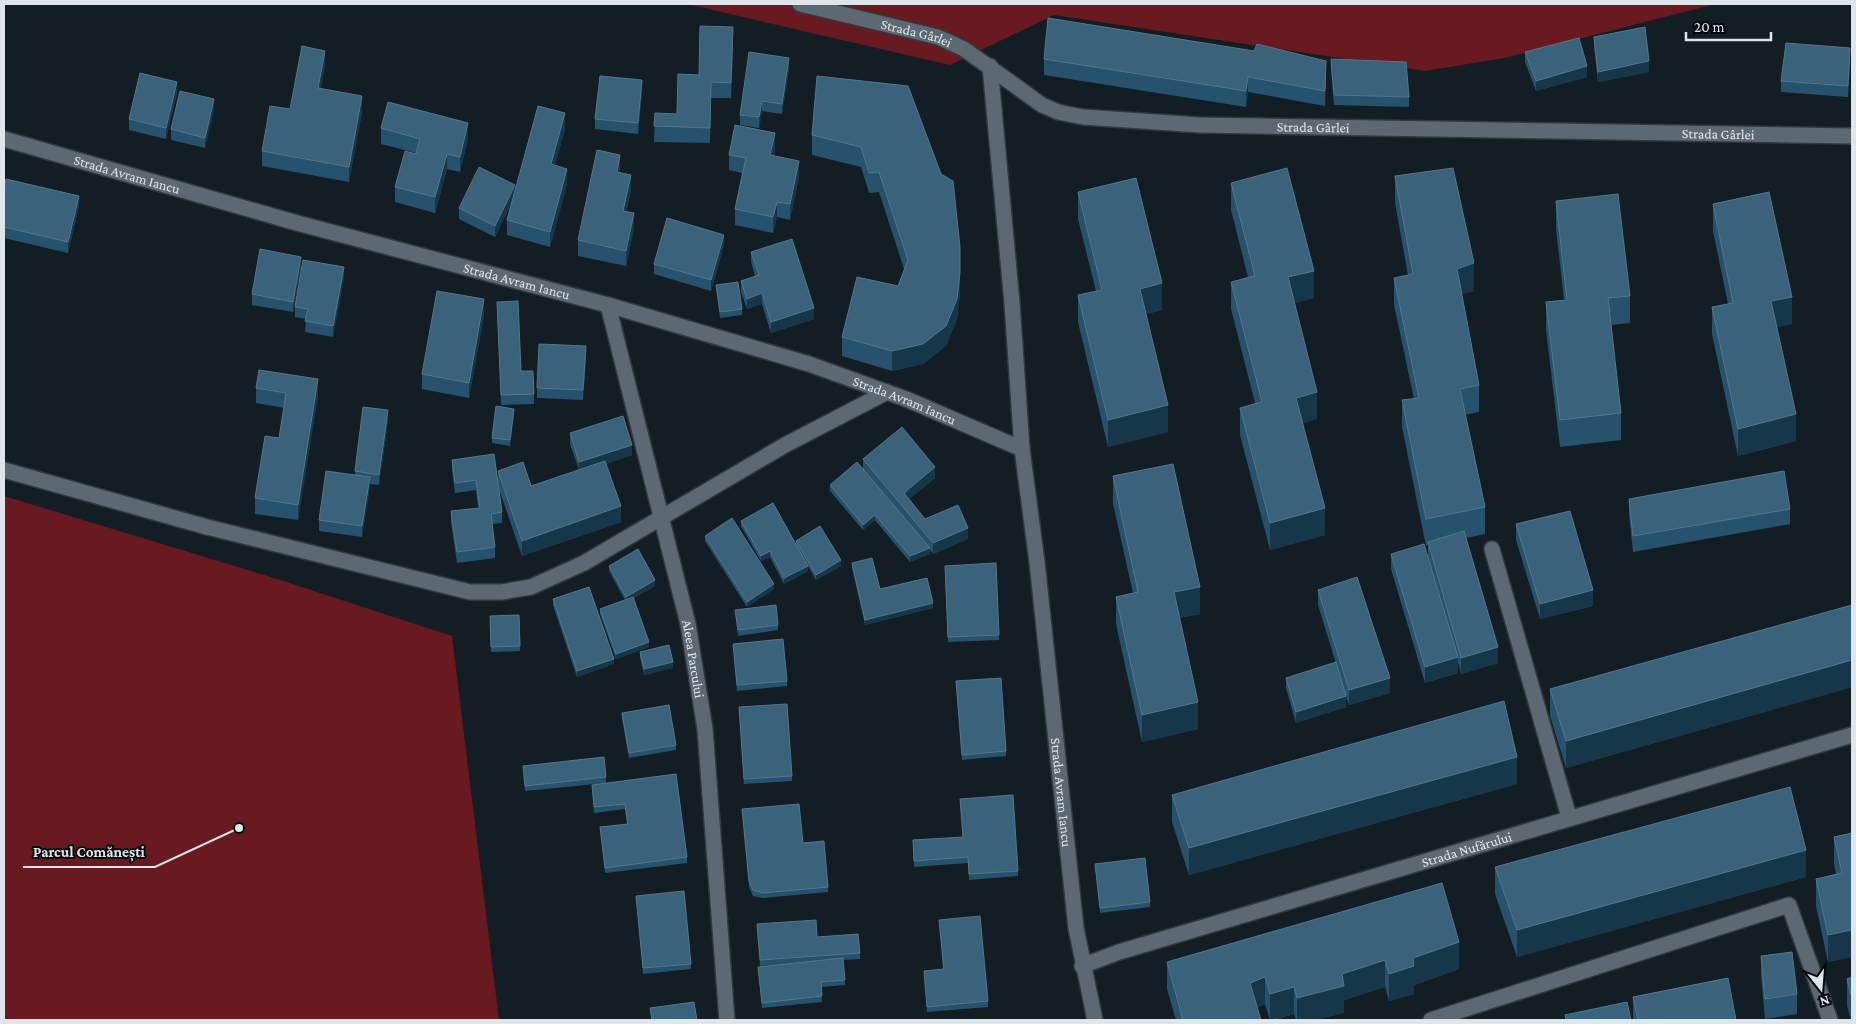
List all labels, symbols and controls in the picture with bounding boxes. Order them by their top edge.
scale bar [1686,10,1771,42]
street label: Strada Gârlei [880,16,955,50]
text: 20 m [1694,19,1725,35]
street label: Strada Gârlei [1277,118,1350,136]
street label: Strada Gârlei [1682,125,1755,142]
street label: Strada Avram Iancu [72,151,182,197]
street label: Strada Avram Iancu [462,259,572,303]
street label: Strada Avram Iancu [851,373,959,428]
street label: Aleea Parcului [679,618,708,699]
street label: Strada Avram Iancu [1048,737,1075,848]
street label: Strada Nufărului [1420,828,1514,870]
callout: Parcul Comănești [23,837,155,867]
text: Parcul Comănești [33,844,146,862]
north arrow [1796,964,1846,1014]
text: N [1817,992,1832,1011]

